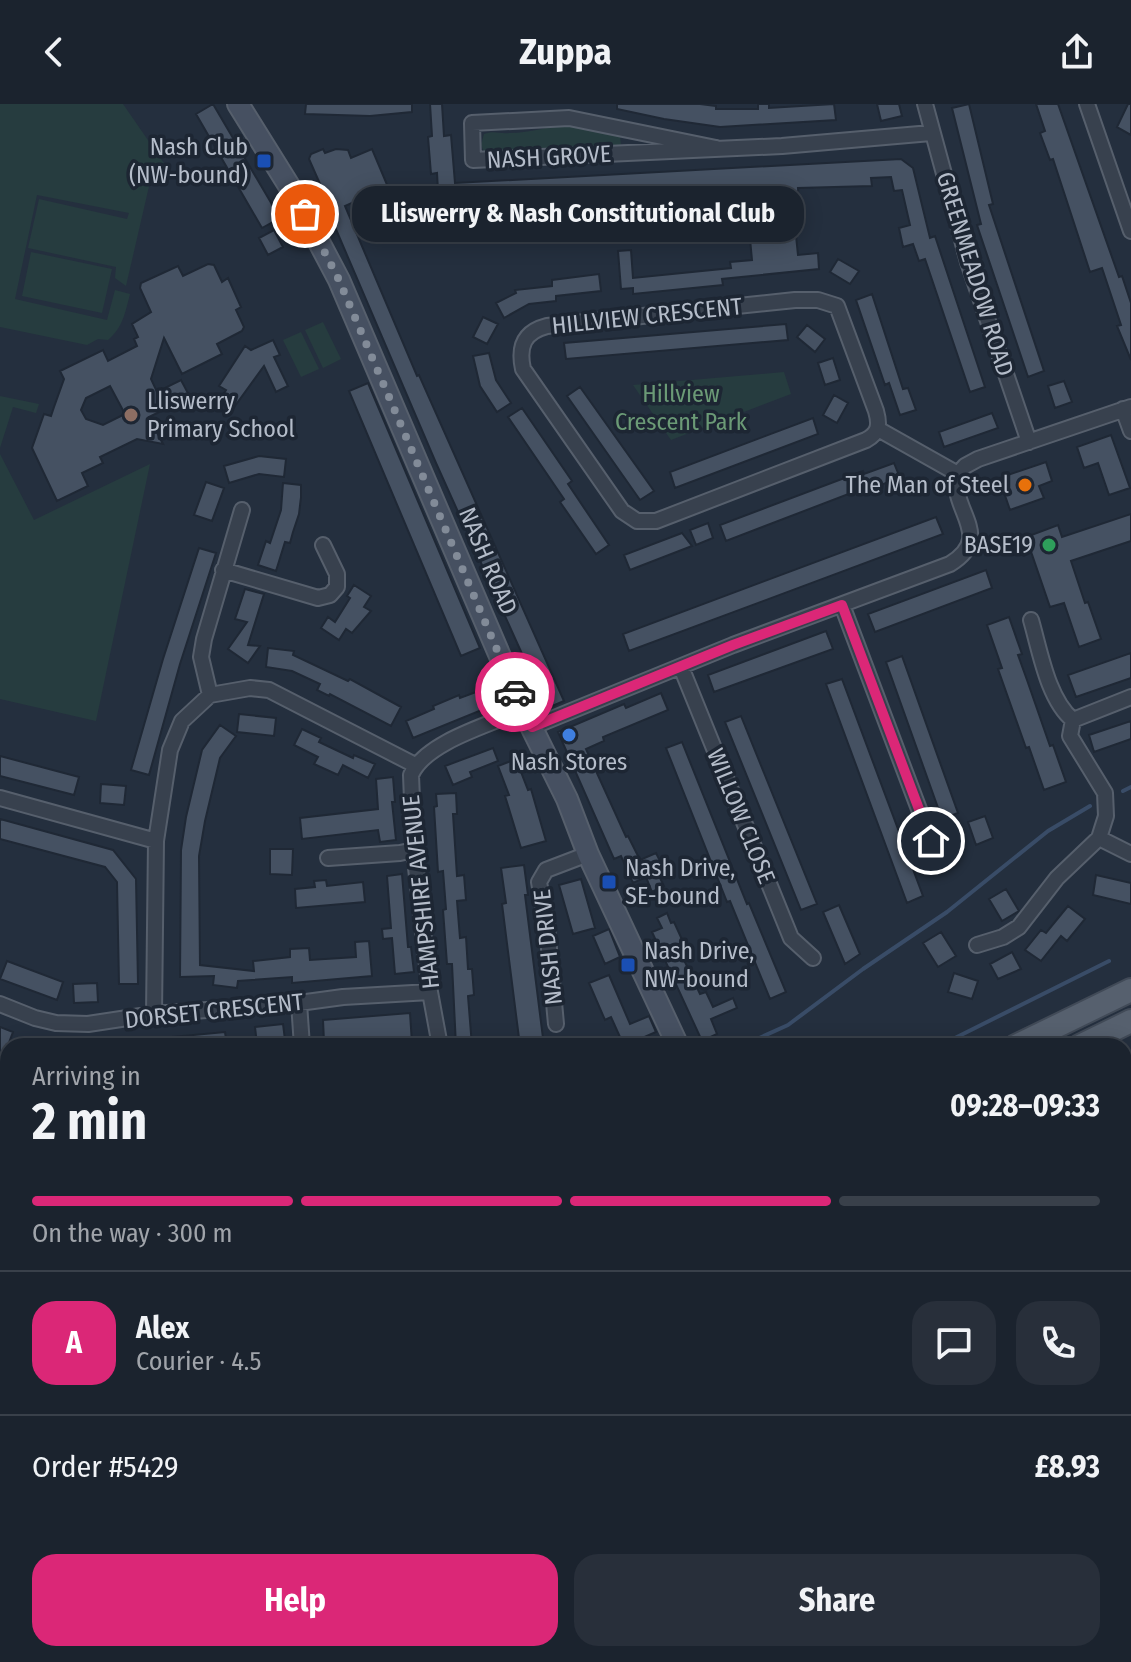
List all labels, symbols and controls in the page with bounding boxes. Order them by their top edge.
icon: back [32,30,76,74]
text: Zuppa [519,30,612,74]
icon: share [1055,30,1099,74]
place label: Nash Club (NW-bound) [129,133,248,189]
street label: NASH GROVE [486,140,612,174]
marker: Nash Club (NW-bound) [255,152,273,170]
street label: GREENMEADOW ROAD [931,169,1019,379]
pin [271,180,339,248]
callout: Lliswerry & Nash Constitutional Club [353,186,805,242]
icon: bag [283,192,327,236]
text: Lliswerry & Nash Constitutional Club [381,198,775,229]
street label: HILLVIEW CRESCENT [551,292,743,340]
park label: Hillview Crescent Park [615,380,748,436]
place label: Lliswerry Primary School [147,387,295,443]
marker: Lliswerry Primary School [122,406,140,424]
place label: The Man of Steel [846,471,1009,499]
marker: The Man of Steel [1016,476,1034,494]
street label: NASH ROAD [453,503,523,619]
place label: BASE19 [964,531,1033,559]
marker: BASE19 [1040,536,1058,554]
courier [475,652,555,732]
icon: car [493,670,537,714]
marker: Nash Stores [560,726,578,744]
street label: WILLOW CLOSE [701,744,781,888]
place label: Nash Stores [511,748,627,776]
street label: HAMPSHIRE AVENUE [397,794,445,990]
pin [897,807,965,875]
icon: home [909,819,953,863]
place label: Nash Drive, SE-bound [625,854,735,910]
marker: Nash Drive, SE-bound [600,873,618,891]
street label: NASH DRIVE [528,888,568,1006]
place label: Nash Drive, NW-bound [644,937,754,993]
marker: Nash Drive, NW-bound [619,956,637,974]
street label: DORSET CRESCENT [123,988,305,1034]
text: Arriving in [32,1061,141,1092]
text: 09:28–09:33 [950,1088,1100,1124]
text: 2 min [32,1090,147,1153]
text: On the way · 300 m [32,1218,233,1249]
button: chat [912,1301,996,1385]
button: phone [1016,1301,1100,1385]
text: Alex [136,1310,189,1346]
text: A [66,1325,82,1361]
text: Courier · 4.5 [136,1346,262,1377]
text: Order #5429 [32,1449,179,1485]
text: £8.93 [1035,1449,1100,1485]
button: Help [32,1554,558,1646]
button: Share [574,1554,1100,1646]

